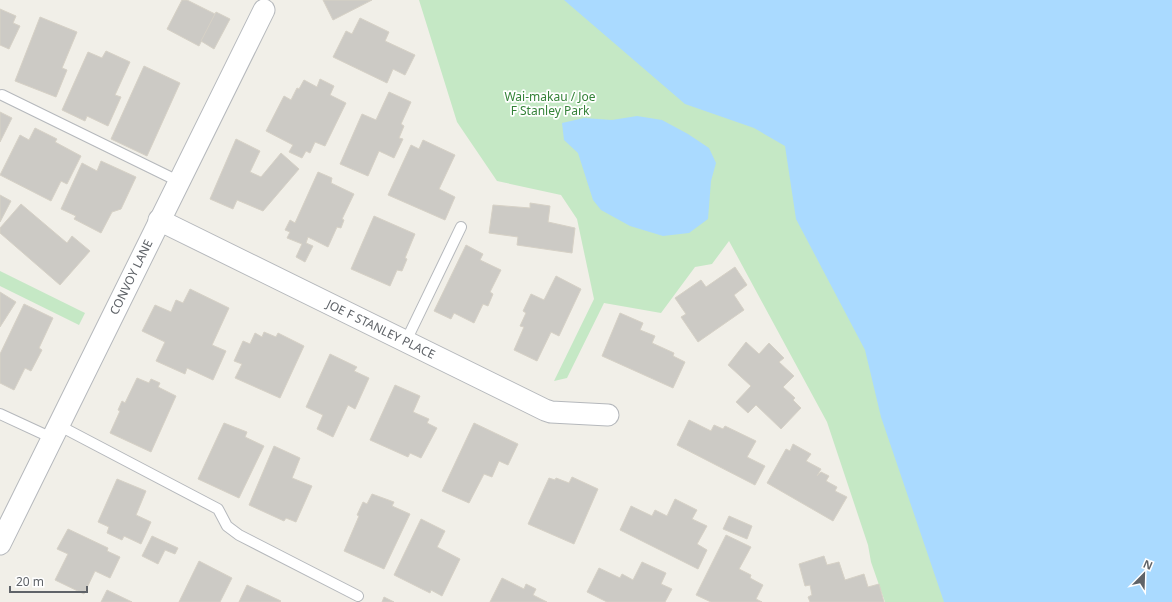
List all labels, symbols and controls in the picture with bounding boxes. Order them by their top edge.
park label: Wai-makau / Joe F Stanley Park [504,88,596,119]
street label: CONVOY LANE [105,236,157,318]
street label: JOE F STANLEY PLACE [323,295,438,363]
north arrow [1124,554,1164,594]
text: N [1141,556,1155,573]
scale bar [10,568,87,594]
text: 20 m [16,573,44,590]

